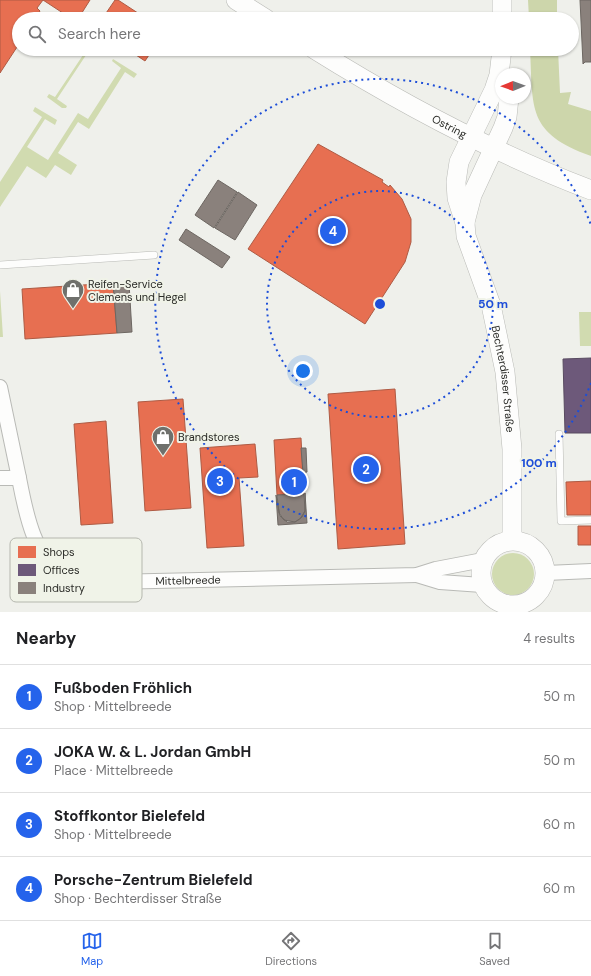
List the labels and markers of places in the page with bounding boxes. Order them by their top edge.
pin: 4 [320,216,346,246]
shop icon: Reifen-Service Clemens und Hegel [60,277,86,310]
place label: Reifen-Service Clemens und Hegel [88,277,186,304]
centre of rings [373,297,387,311]
shop icon: Brandstores [150,424,176,457]
place label: Brandstores [178,430,240,444]
pin: 2 [353,454,379,484]
pin: 3 [207,466,233,496]
pin: 1 [281,467,307,497]

